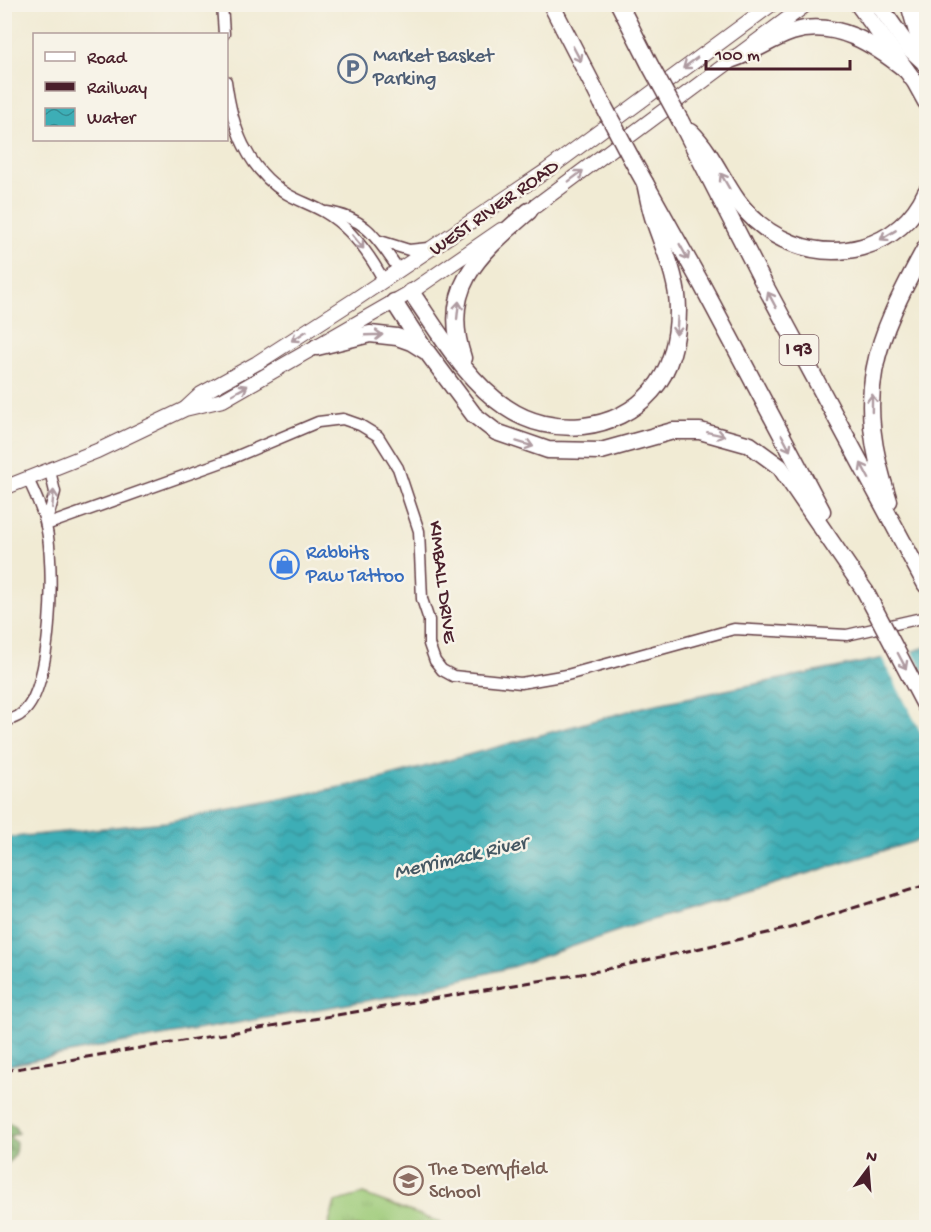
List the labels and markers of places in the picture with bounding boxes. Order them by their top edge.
place label: Market Basket Parking [372,46,495,92]
parking icon: Market Basket Parking [336,52,368,84]
place label: Rabbits Paw Tattoo [305,543,404,589]
shop icon: Rabbits Paw Tattoo [269,549,301,581]
place label: The Derryfield School [428,1159,549,1205]
school or university icon: The Derryfield School [392,1165,424,1197]

